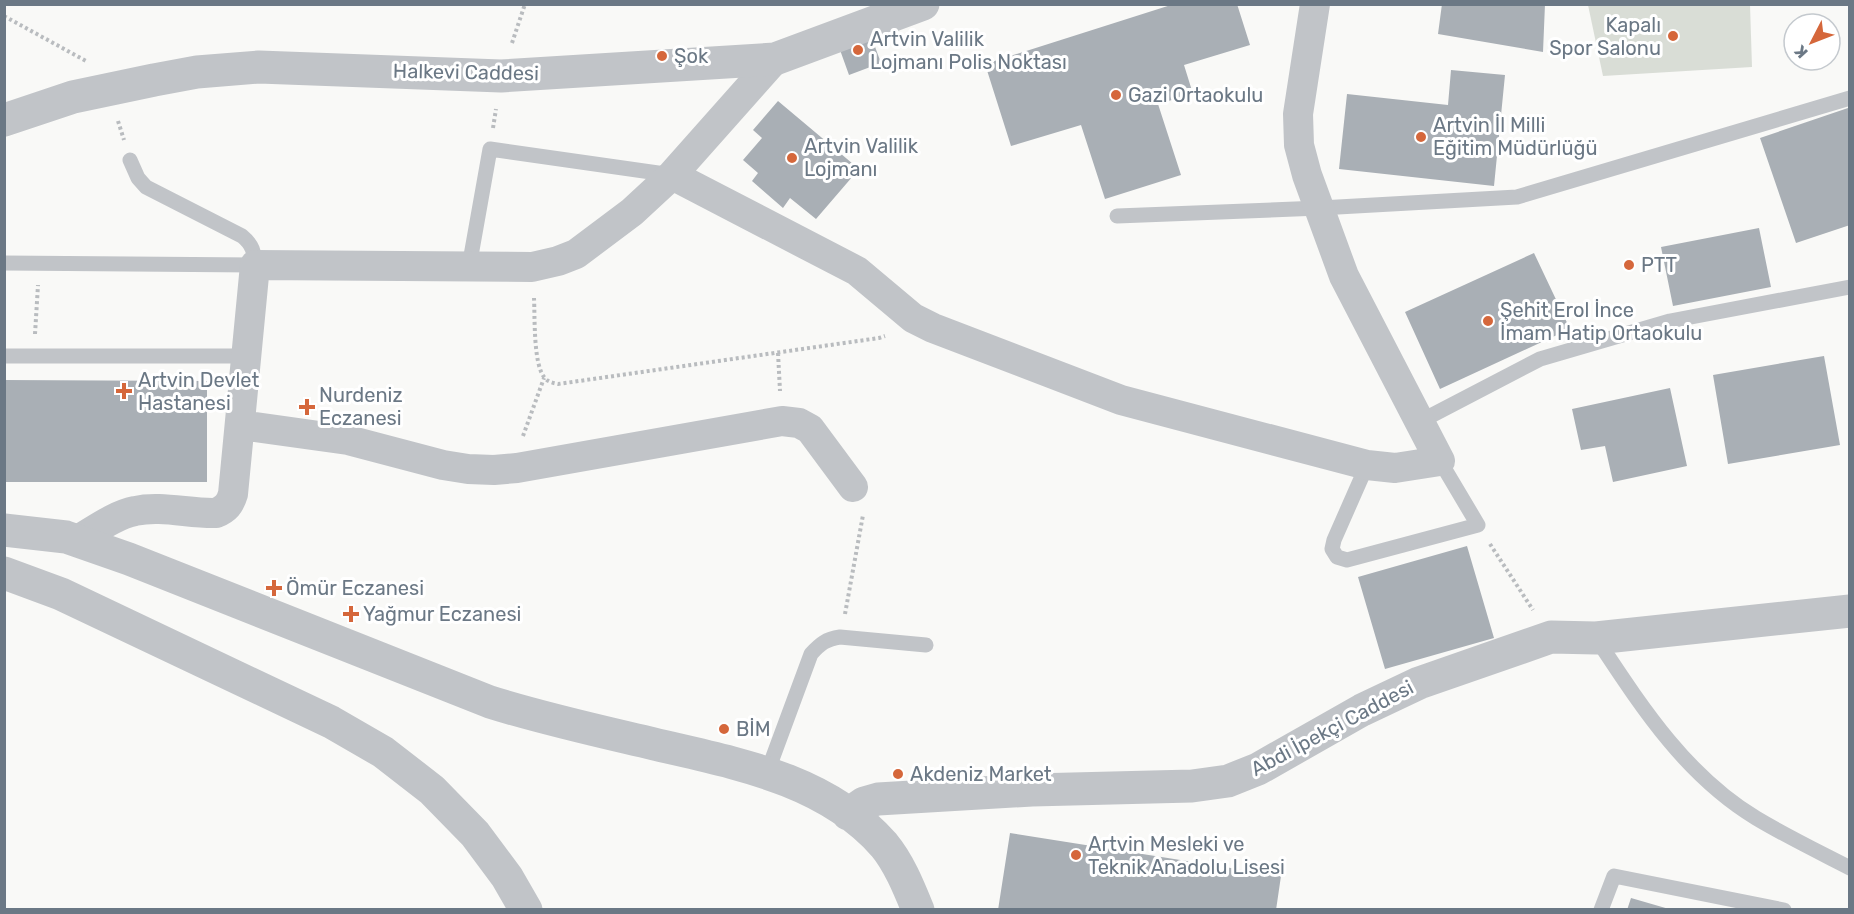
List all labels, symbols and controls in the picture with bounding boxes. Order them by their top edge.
north arrow [1782,12,1842,72]
place label: Kapalı Spor Salonu [1549,13,1661,60]
place label: Artvin Valilik Lojmanı Polis Noktası [870,27,1067,74]
marker: Kapalı Spor Salonu [1666,29,1680,43]
text: K [1790,41,1812,62]
marker: Artvin Valilik Lojmanı Polis Noktası [851,43,865,57]
place label: Şok [674,44,709,68]
marker: Şok [655,49,669,63]
street label: Halkevi Caddesi [393,59,539,85]
place label: Gazi Ortaokulu [1128,83,1263,107]
marker: Gazi Ortaokulu [1109,88,1123,102]
place label: Artvin İl Milli Eğitim Müdürlüğü [1433,113,1597,160]
marker: Artvin İl Milli Eğitim Müdürlüğü [1414,130,1428,144]
place label: Artvin Valilik Lojmanı [804,134,919,181]
marker: Artvin Valilik Lojmanı [785,151,799,165]
place label: PTT [1641,253,1677,277]
marker: PTT [1622,258,1636,272]
place label: Şehit Erol İnce İmam Hatip Ortaokulu [1500,298,1702,345]
marker: Şehit Erol İnce İmam Hatip Ortaokulu [1481,314,1495,328]
place label: Artvin Devlet Hastanesi [138,368,259,415]
marker: Artvin Devlet Hastanesi [115,382,133,400]
place label: Nurdeniz Eczanesi [319,383,403,430]
marker: Nurdeniz Eczanesi [300,400,314,414]
place label: Ömür Eczanesi [286,576,424,600]
marker: Ömür Eczanesi [267,581,281,595]
place label: Yağmur Eczanesi [363,602,521,626]
marker: Yağmur Eczanesi [344,607,358,621]
street label: Abdi İpekçi Caddesi [1247,675,1417,781]
place label: BİM [736,717,771,741]
marker: BİM [717,722,731,736]
place label: Akdeniz Market [910,762,1052,786]
marker: Akdeniz Market [891,767,905,781]
place label: Artvin Mesleki ve Teknik Anadolu Lisesi [1088,832,1285,879]
marker: Artvin Mesleki ve Teknik Anadolu Lisesi [1069,848,1083,862]

